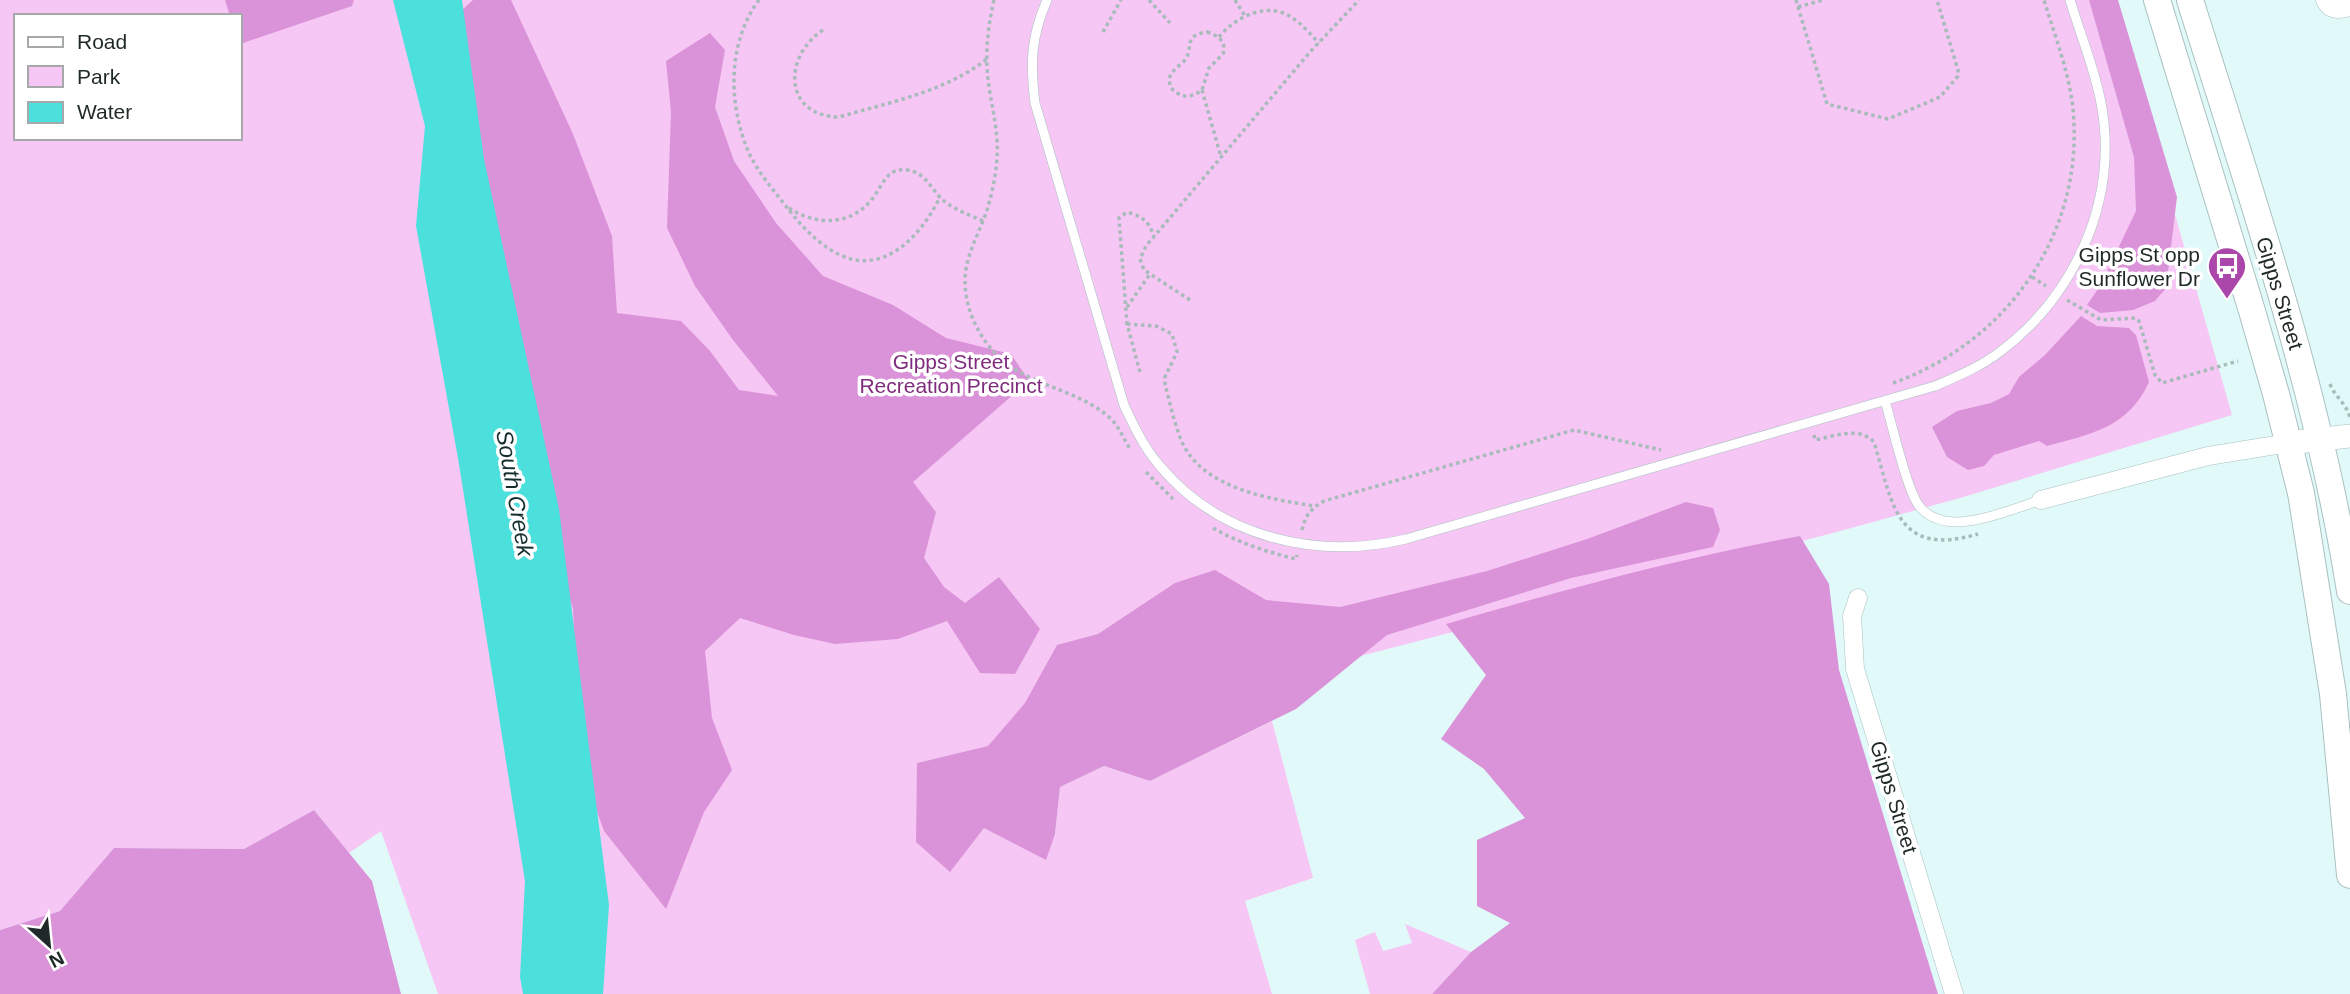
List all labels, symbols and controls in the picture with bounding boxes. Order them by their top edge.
legend [14,14,242,140]
text: Road [77,30,127,53]
text: Park [77,65,121,88]
text: Water [77,100,132,123]
street label: Gipps Street [2252,234,2308,352]
place label: Gipps St opp Sunflower Dr [2079,243,2200,290]
bus stop icon: Gipps St opp Sunflower Dr [2206,245,2248,300]
park label: Gipps Street Recreation Precinct [859,350,1043,397]
water label: South Creek [491,428,539,560]
street label: Gipps Street [1866,738,1922,856]
north arrow [14,910,84,980]
text: N [46,947,67,972]

